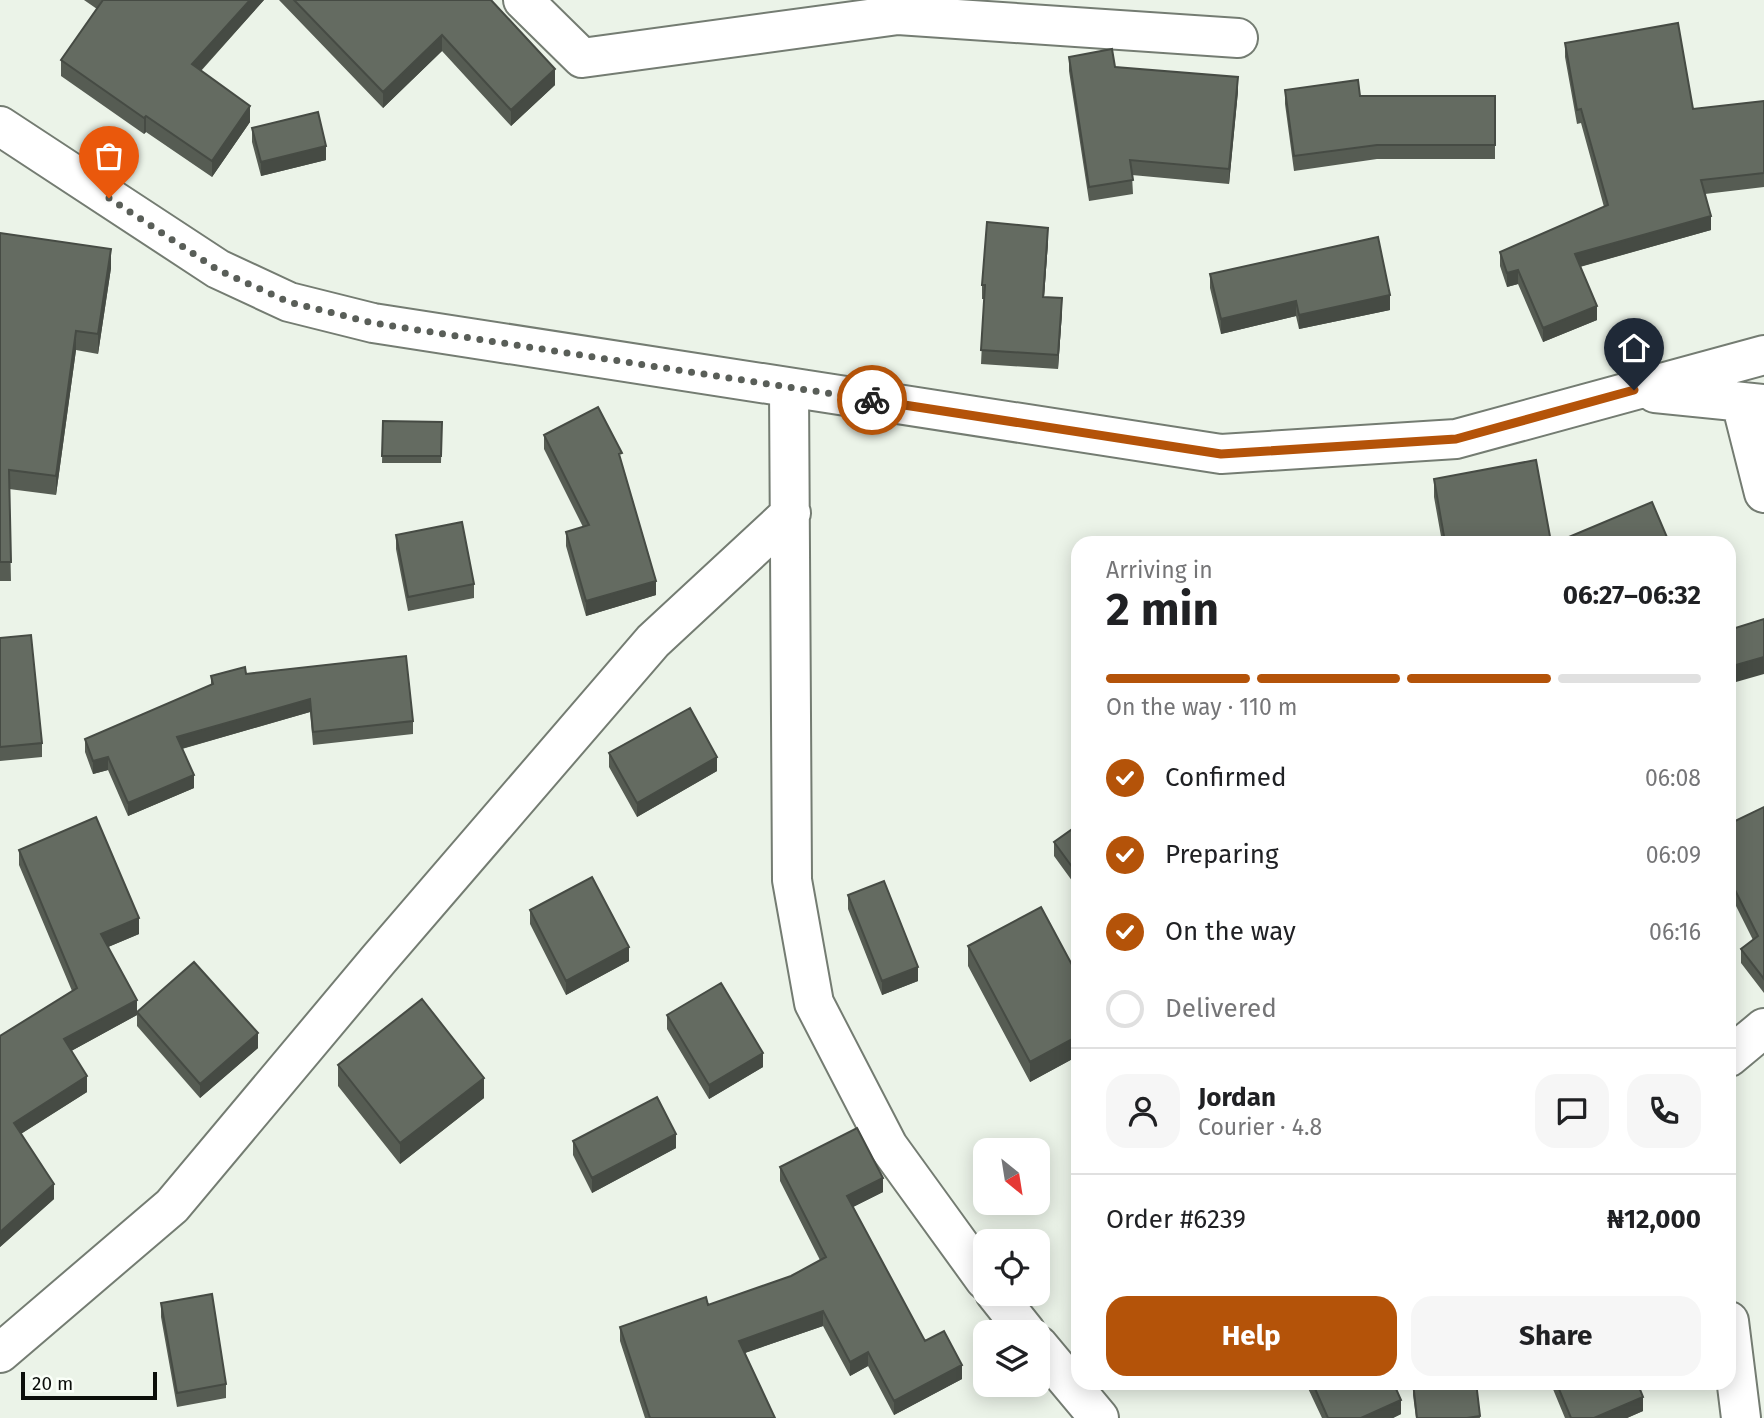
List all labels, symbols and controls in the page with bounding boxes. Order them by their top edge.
pin [79,126,139,198]
icon: bag [90,137,128,175]
pin [1604,318,1664,390]
icon: home [1615,329,1653,367]
courier [837,365,907,435]
icon: bike [853,381,891,419]
text: Arriving in [1106,556,1213,584]
text: 06:27–06:32 [1563,580,1701,611]
text: 2 min [1106,582,1219,637]
text: On the way · 110 m [1106,693,1298,721]
icon: check [1106,759,1144,797]
text: Confirmed [1165,762,1286,793]
text: 06:08 [1645,764,1701,792]
icon: check [1106,836,1144,874]
text: Preparing [1165,839,1278,870]
text: 06:09 [1646,841,1701,869]
icon: check [1106,913,1144,951]
text: On the way [1165,916,1296,947]
text: 06:16 [1649,918,1701,946]
text: Delivered [1165,993,1277,1024]
button: person [1106,1074,1180,1148]
button: chat [1535,1074,1609,1148]
button: phone [1627,1074,1701,1148]
text: Jordan [1198,1082,1276,1113]
text: Courier · 4.8 [1198,1113,1322,1141]
north arrow [973,1138,1050,1214]
map controls [973,1138,1050,1397]
text: Order #6239 [1106,1204,1246,1235]
text: ₦12,000 [1607,1204,1701,1235]
button: locate [973,1229,1050,1306]
button: Help [1106,1296,1397,1376]
button: Share [1411,1296,1701,1376]
button: layers [973,1320,1050,1397]
scale bar [21,1369,158,1401]
text: 20 m [32,1372,73,1395]

